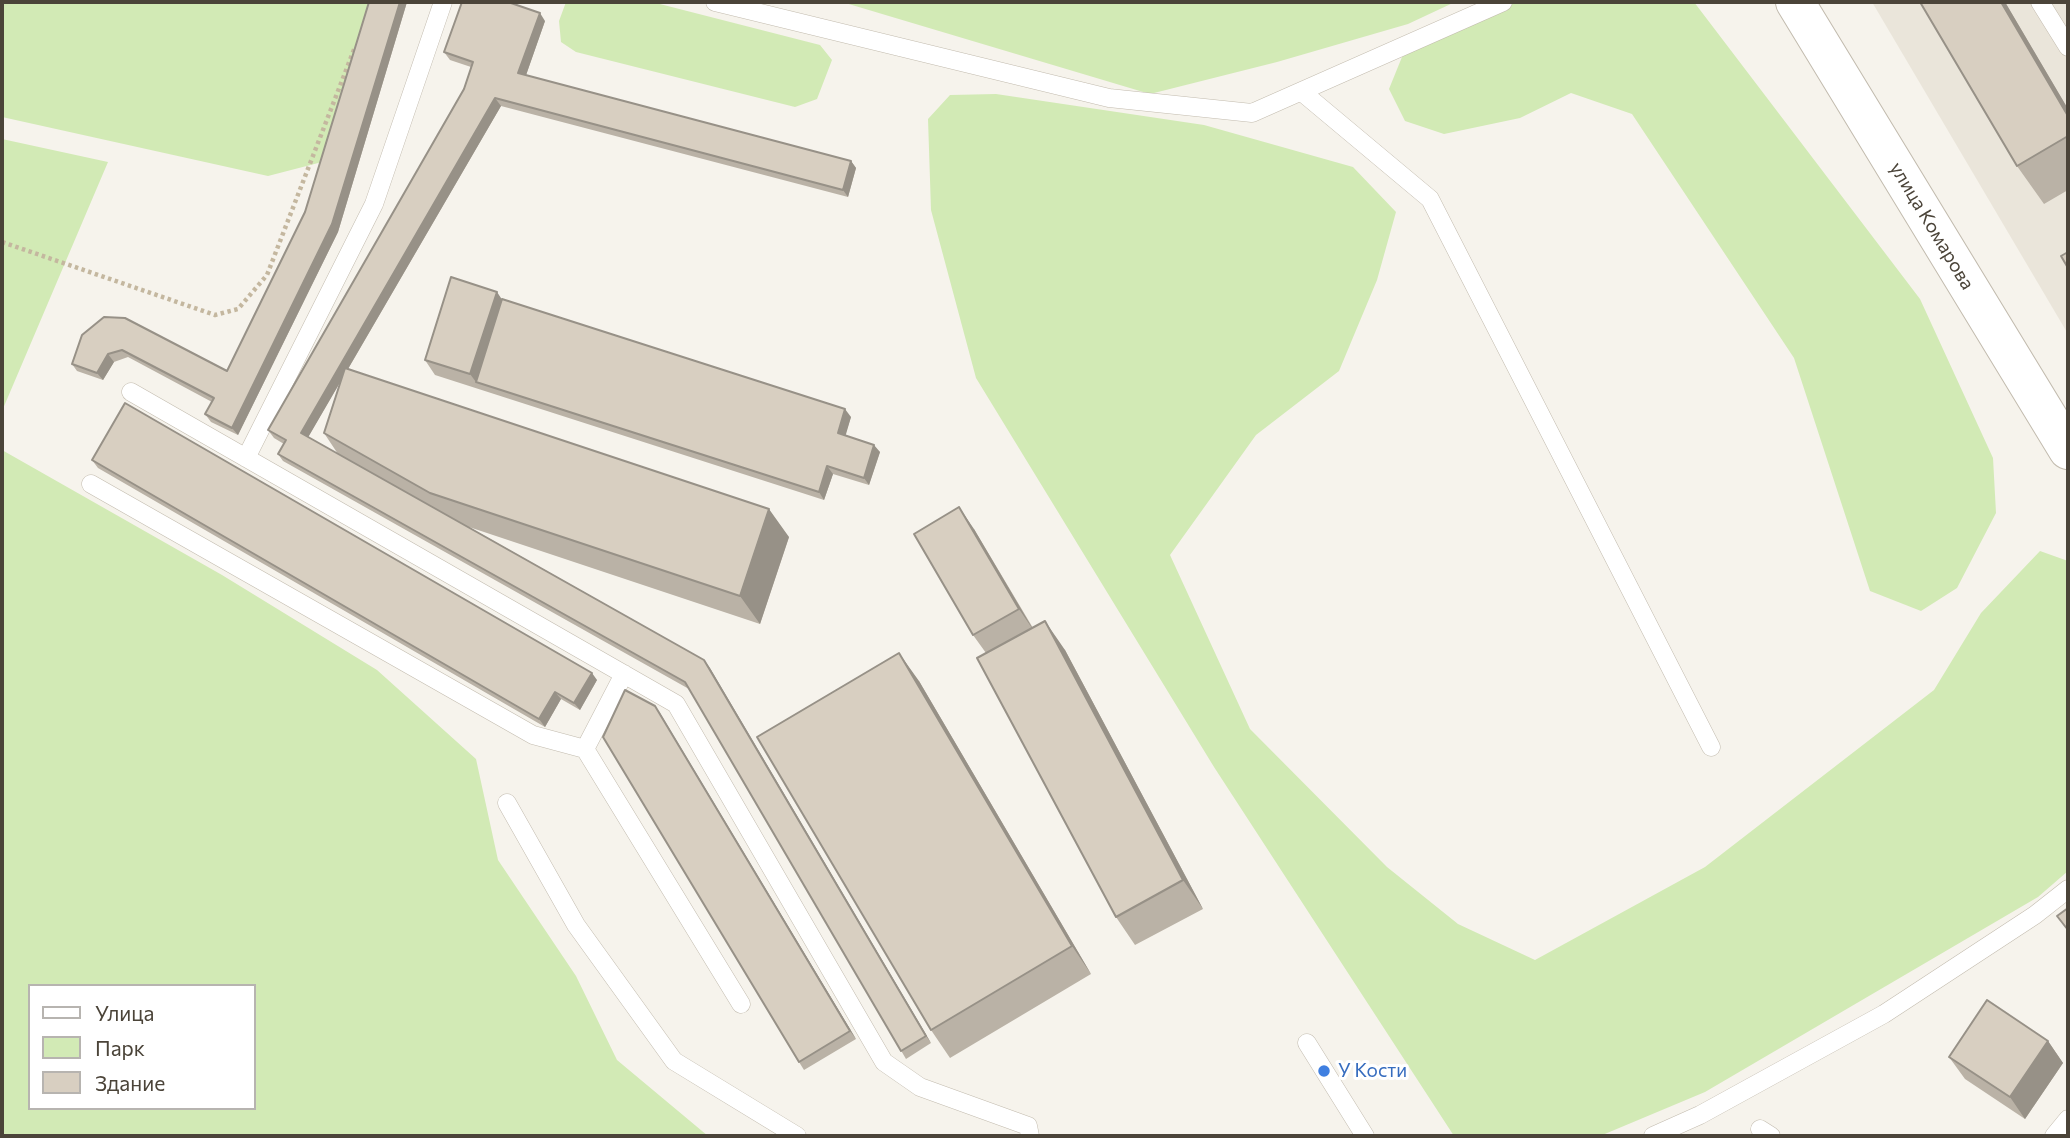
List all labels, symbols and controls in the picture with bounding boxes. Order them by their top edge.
street label: улица Комарова [1885,158,1979,294]
legend [28,984,256,1110]
text: Улица [95,1000,154,1025]
text: Парк [95,1035,145,1060]
place label: У Кости [1338,1060,1407,1082]
marker: У Кости [1316,1063,1332,1079]
text: Здание [95,1070,165,1095]

